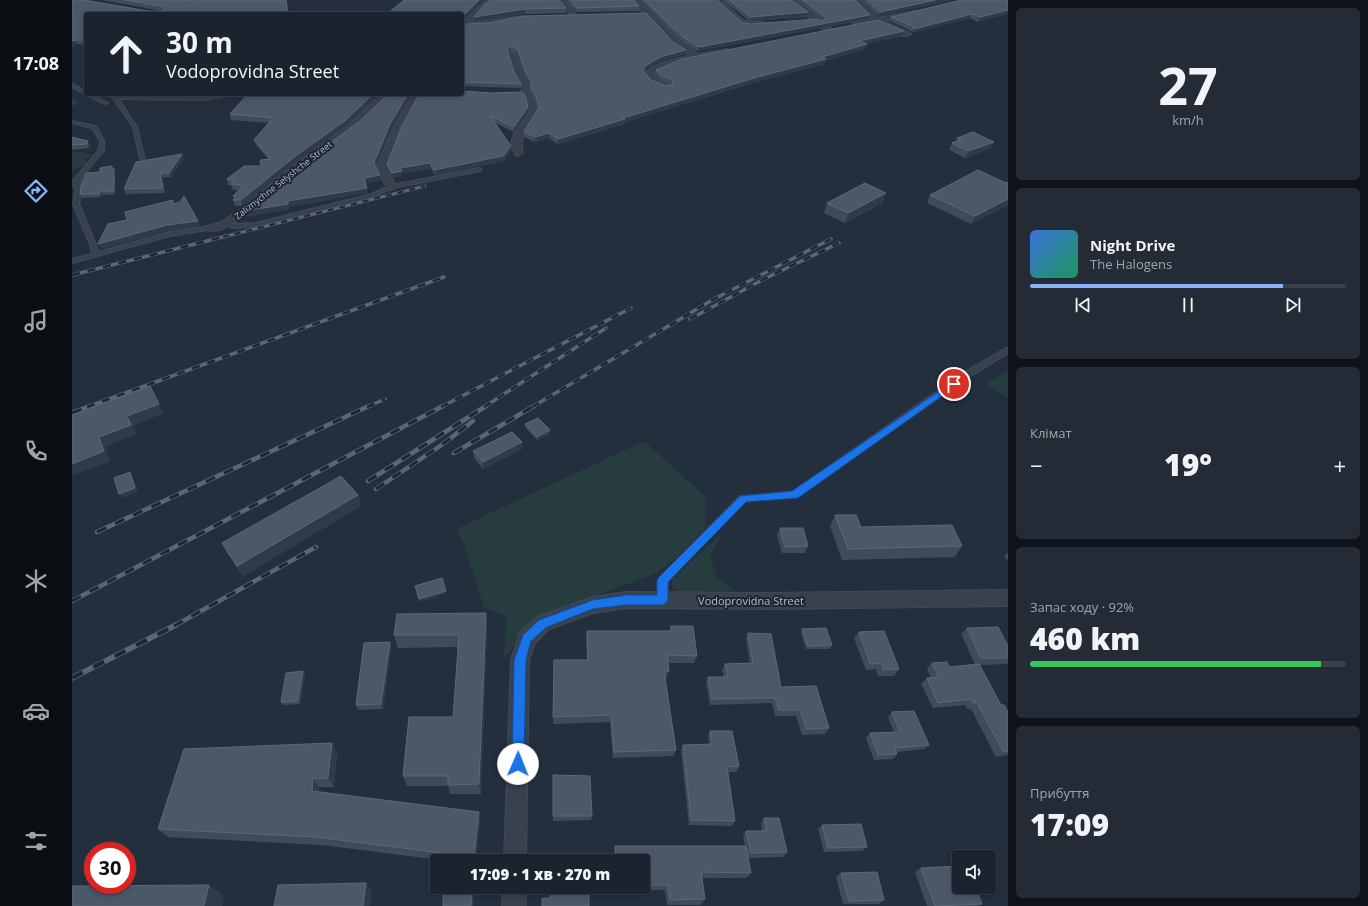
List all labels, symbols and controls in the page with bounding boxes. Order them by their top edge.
text: 30 m [166,23,233,61]
icon: ahead [100,28,152,80]
text: 27 [1158,49,1218,120]
text: 17:08 [13,51,59,75]
text: Vodoprovidna Street [166,59,339,83]
text: km/h [1172,111,1204,129]
street label: Zaliznychne Selyshche Street [231,138,335,222]
icon: directions [22,177,50,205]
text: Night Drive [1090,235,1175,255]
text: The Halogens [1090,255,1172,273]
icon: previous [1072,294,1094,316]
icon: pause [1177,294,1199,316]
icon: next [1282,294,1304,316]
icon: music [22,307,50,335]
pin [937,367,971,401]
icon: arrive [943,373,965,395]
text: Клімат [1030,424,1072,442]
icon: phone [22,437,50,465]
text: 19° [1164,444,1212,485]
text: − [1030,450,1043,480]
text: + [1333,450,1346,480]
icon: climate [22,567,50,595]
street label: Vodoprovidna Street [698,593,804,608]
text: Запас ходу · 92% [1030,598,1134,616]
text: 460 km [1030,618,1140,659]
icon: car [22,697,50,725]
position arrow [497,743,539,785]
text: Прибуття [1030,784,1089,802]
text: 17:09 [1030,804,1109,845]
icon: filters [22,827,50,855]
speed limit sign: 30 [84,842,136,894]
map controls [952,850,996,894]
button: sound [952,850,996,894]
text: 17:09 · 1 хв · 270 m [470,864,610,884]

